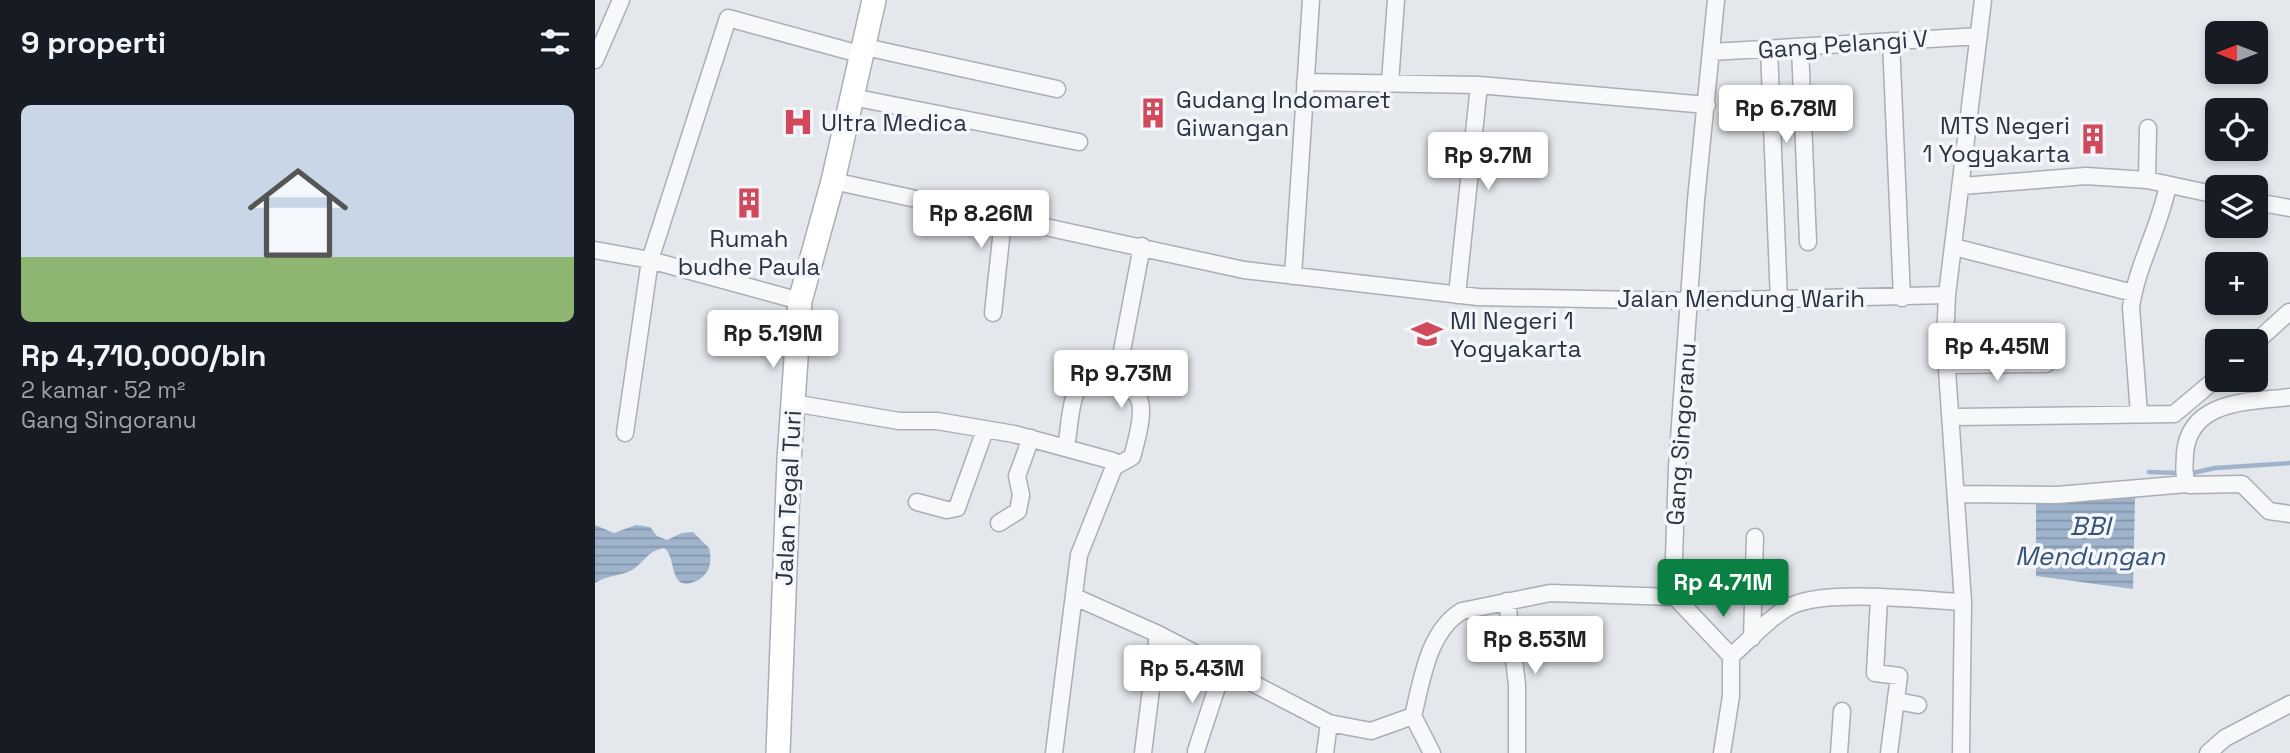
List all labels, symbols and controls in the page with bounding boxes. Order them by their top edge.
north arrow [2205,21,2268,84]
map controls [2205,21,2268,392]
text: 9 properti [21,23,166,62]
icon: filters [536,23,574,61]
street label: Gang Pelangi V [1757,23,1929,65]
place label: Gudang Indomaret Giwangan [1176,84,1391,143]
pin: Rp 6.78M [1714,86,1858,145]
text: Rp 6.78M [1735,93,1837,123]
building icon: Gudang Indomaret Giwangan [1136,96,1170,130]
button: locate [2205,98,2268,161]
hospital icon: Ultra Medica [781,105,815,139]
place label: Ultra Medica [821,107,967,138]
place label: MTS Negeri 1 Yogyakarta [1923,110,2070,169]
building icon: MTS Negeri 1 Yogyakarta [2076,122,2110,156]
pin: Rp 9.7M [1423,132,1553,192]
text: Rp 9.7M [1444,140,1532,170]
icon: home [235,150,361,276]
button: layers [2205,175,2268,238]
building icon: Rumah budhe Paula [732,186,766,220]
pin: Rp 8.26M [909,190,1053,250]
text: Rp 8.26M [929,198,1033,228]
place label: Rumah budhe Paula [678,223,821,282]
button: + [2205,252,2268,315]
street label: Jalan Mendung Warih [1617,283,1865,314]
place label: MI Negeri 1 Yogyakarta [1450,305,1582,364]
pin: Rp 5.19M [701,310,845,370]
school or university icon: MI Negeri 1 Yogyakarta [1410,317,1444,351]
text: Rp 5.19M [723,318,823,348]
pin: Rp 4.45M [1925,324,2069,383]
button: − [2205,329,2268,392]
text: Rp 4.45M [1944,331,2050,361]
text: Rp 4,710,000/bln [21,336,267,375]
street label: Gang Singoranu [1659,342,1703,526]
pin: Rp 9.73M [1049,350,1193,410]
text: Rp 9.73M [1070,358,1172,388]
text: 2 kamar · 52 m² [21,375,186,405]
text: Gang Singoranu [21,405,196,435]
street label: Jalan Tegal Turi [768,409,808,587]
water label: BBI Mendungan [2015,509,2166,573]
pin: Rp 4.71M [1651,560,1795,619]
text: Rp 4.71M [1674,567,1772,597]
pin: Rp 8.53M [1463,616,1607,676]
text: Rp 8.53M [1483,624,1587,654]
pin: Rp 5.43M [1120,646,1264,705]
text: Rp 5.43M [1140,653,1244,683]

